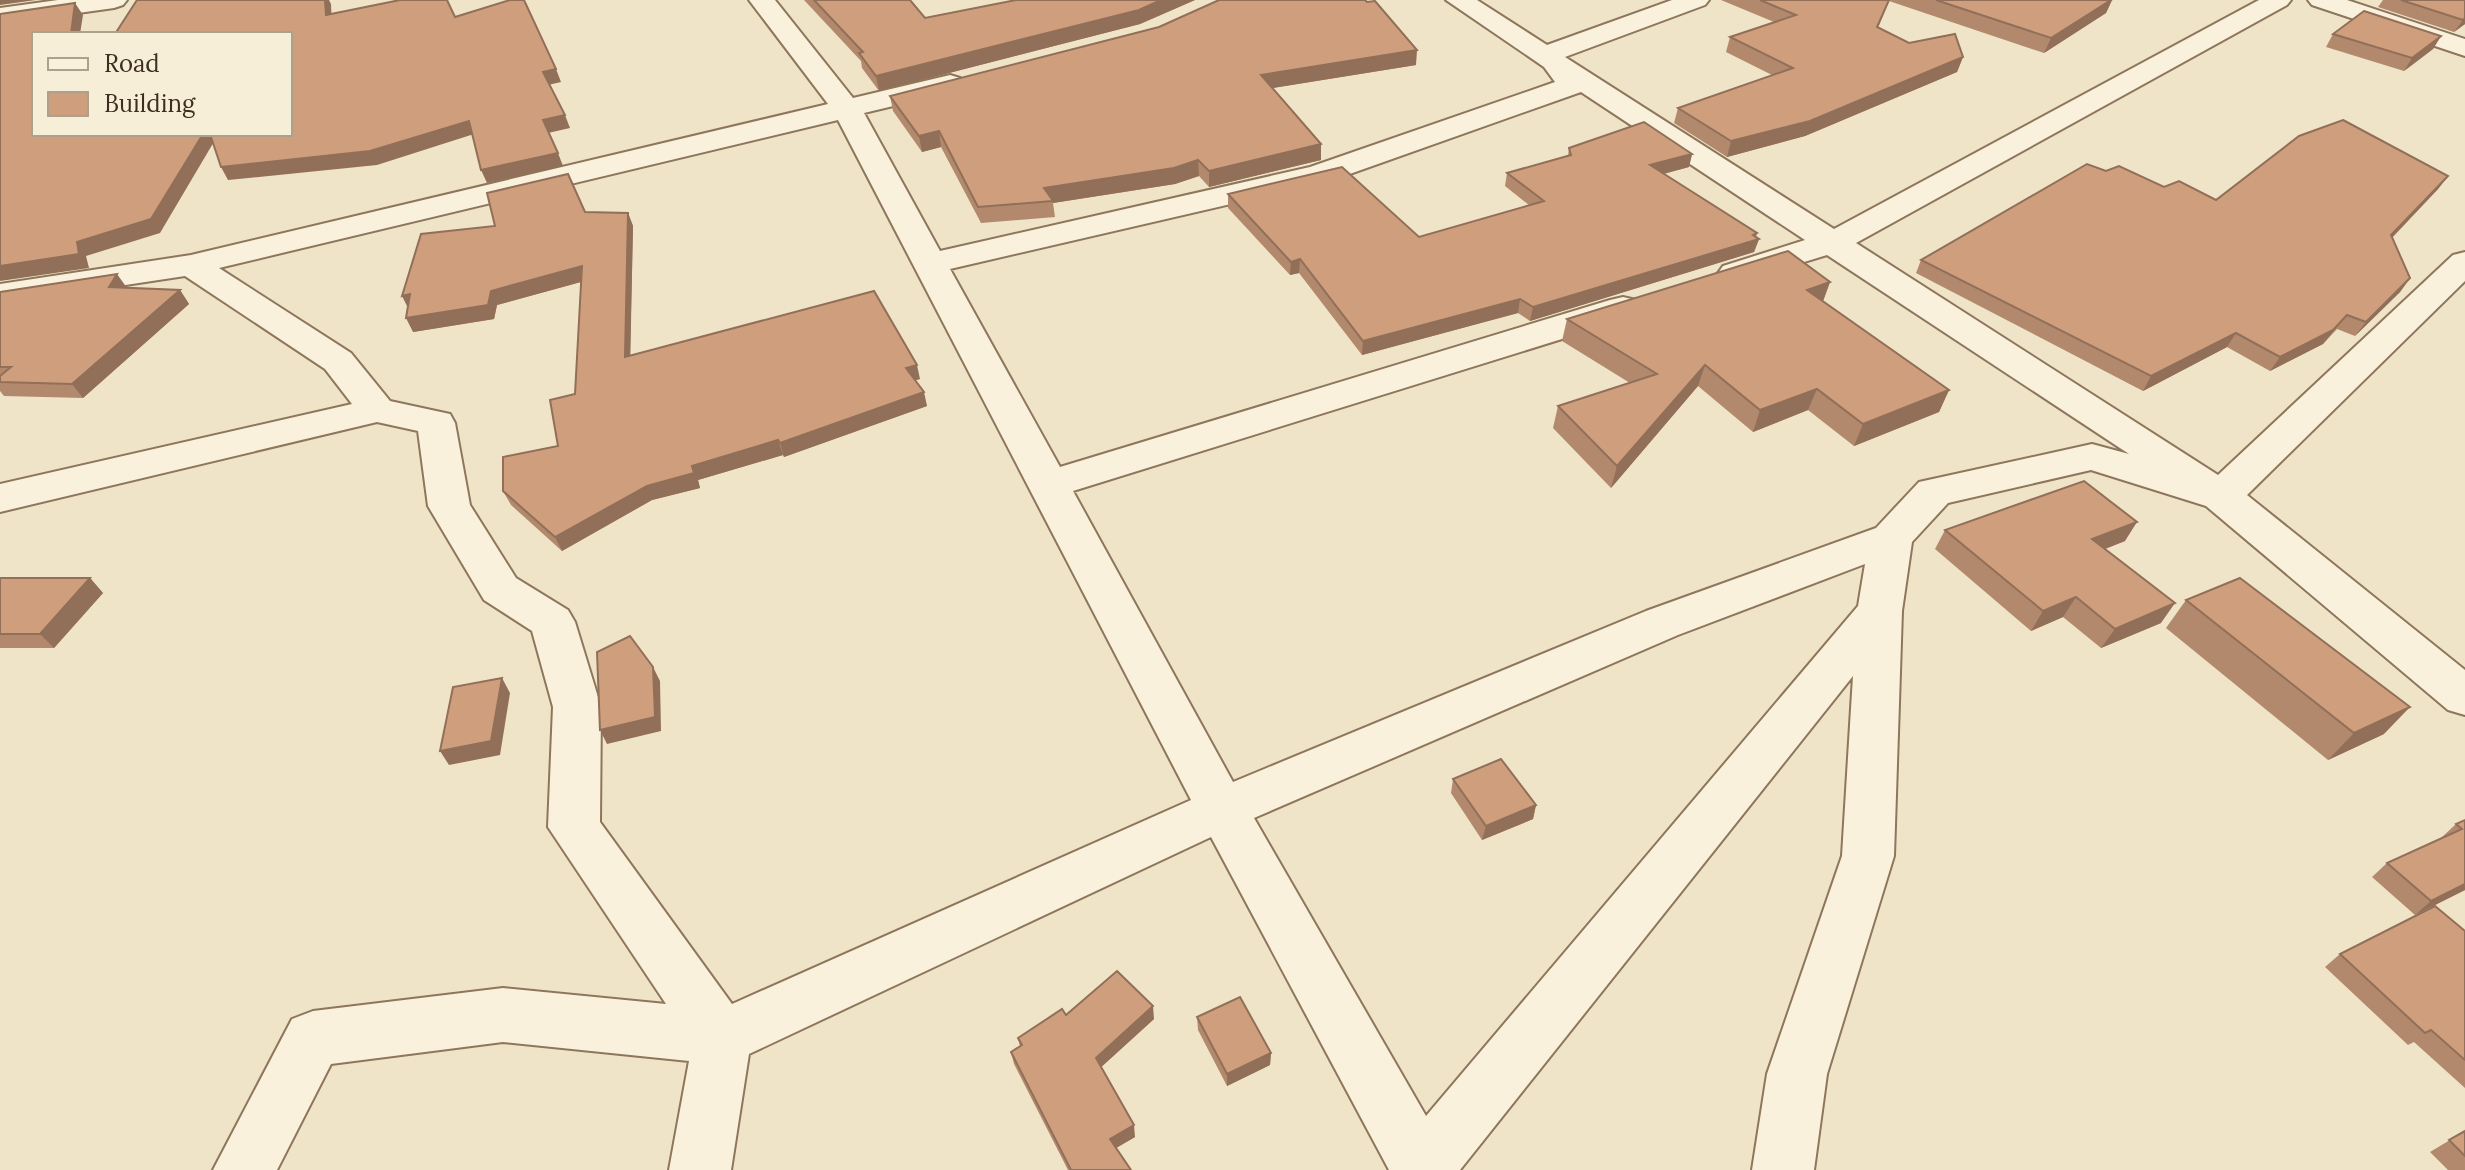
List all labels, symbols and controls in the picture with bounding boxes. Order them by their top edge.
legend [32,32,292,136]
text: Road [104,48,160,79]
text: Building [104,88,196,119]

